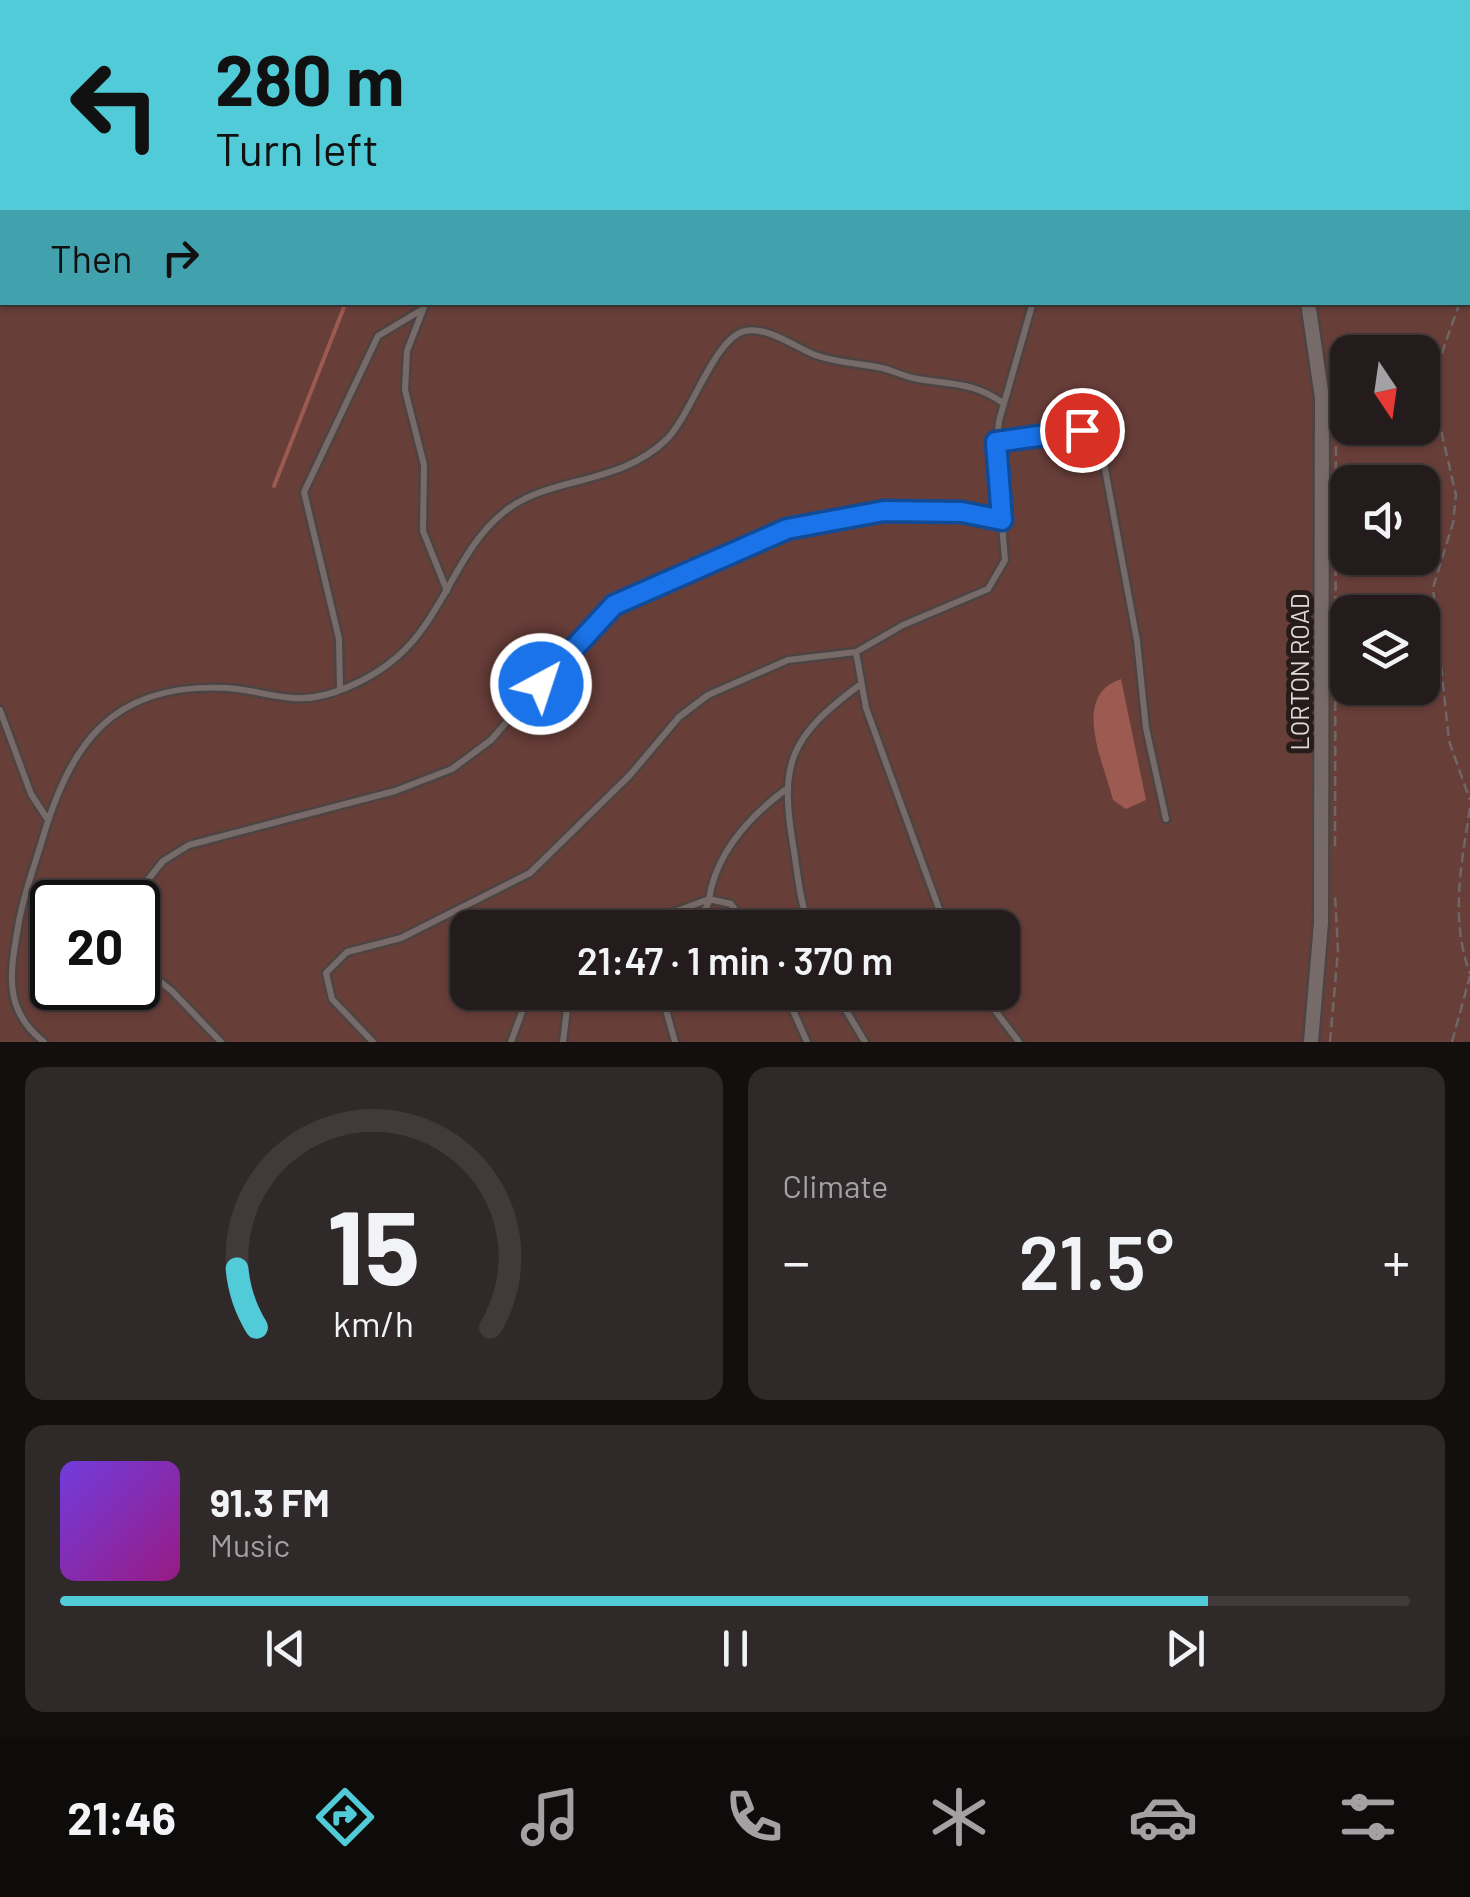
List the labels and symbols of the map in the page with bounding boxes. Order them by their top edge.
north arrow [1330,335,1440,445]
pin [1040,388,1125,473]
street label: LORTON ROAD [1284,594,1314,750]
position arrow [489,632,593,736]
speed limit sign: 20 [30,880,160,1010]

